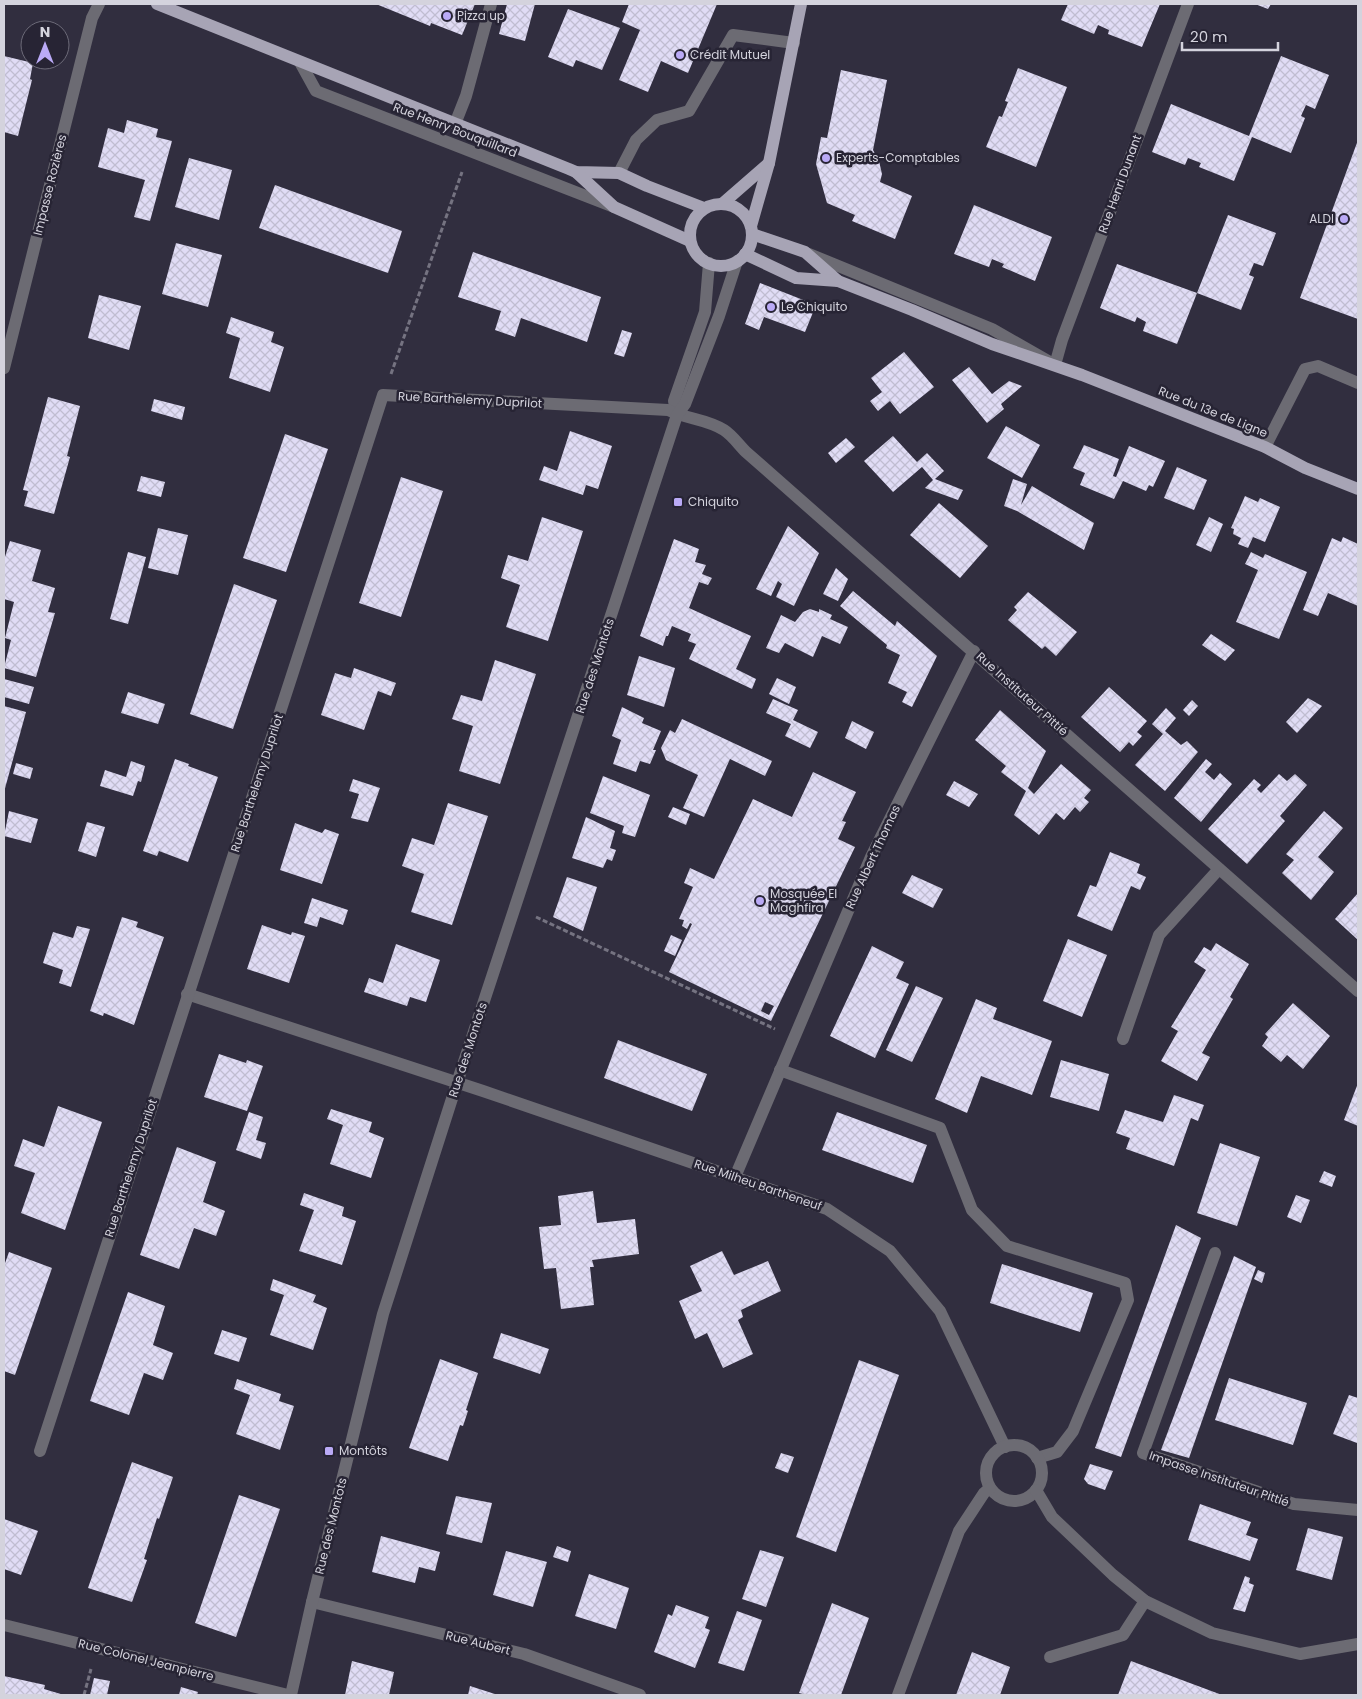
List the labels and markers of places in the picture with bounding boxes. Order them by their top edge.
place label: Pizza up [457,7,505,24]
marker: Pizza up [441,10,453,22]
place label: Crédit Mutuel [690,46,770,63]
marker: Crédit Mutuel [674,49,686,61]
place label: Experts-Comptables [836,149,960,166]
marker: Experts-Comptables [820,152,832,164]
place label: ALDI [1309,210,1334,227]
marker: ALDI [1338,213,1350,225]
place label: Le Chiquito [781,298,848,315]
marker: Le Chiquito [765,301,777,313]
place label: Chiquito [688,493,739,510]
marker: Chiquito [672,496,684,508]
place label: Mosquée El Maghfira [770,885,837,916]
marker: Mosquée El Maghfira [754,895,766,907]
place label: Montôts [339,1442,387,1459]
marker: Montôts [323,1445,335,1457]

